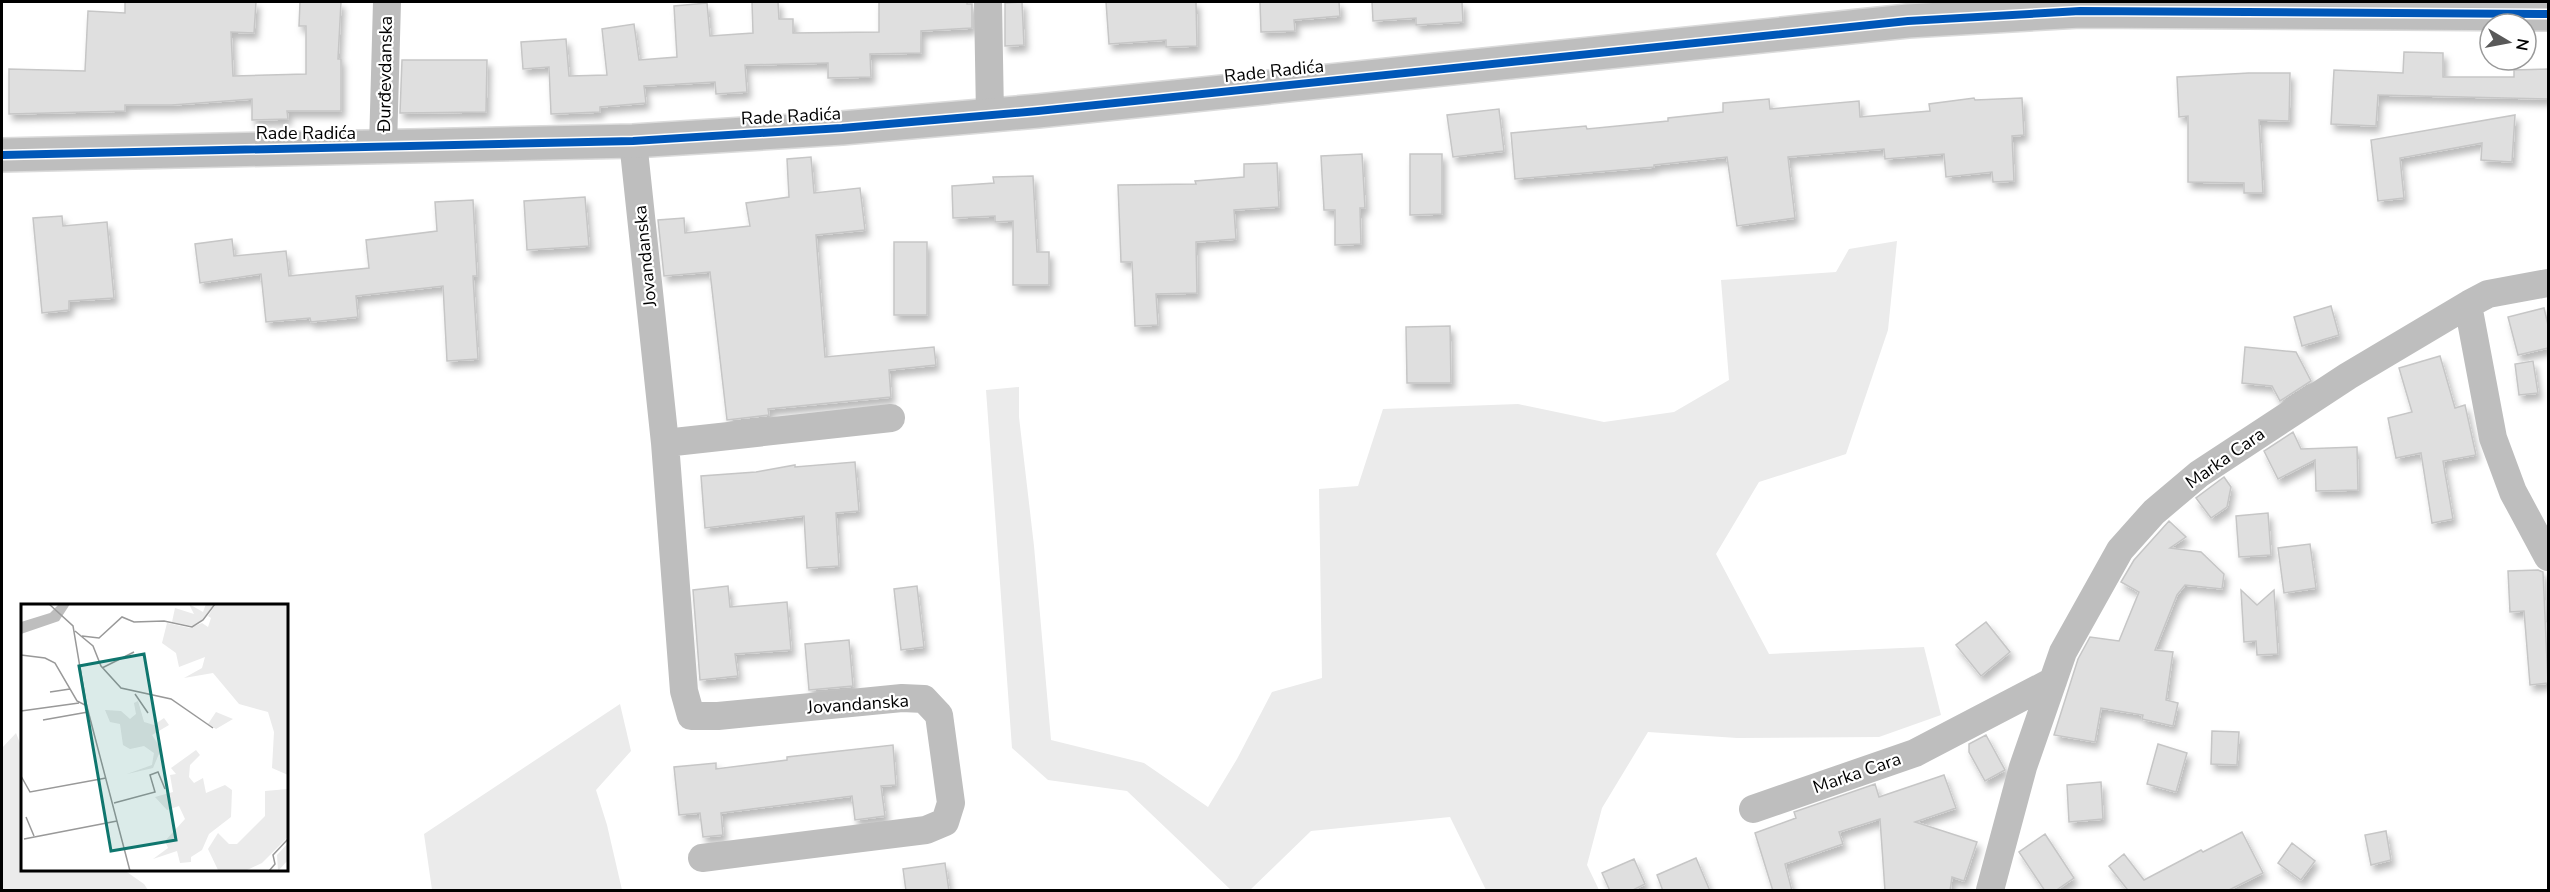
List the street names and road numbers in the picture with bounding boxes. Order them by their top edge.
street label: Đurđevdanska [372,16,398,133]
street label: Rade Radića [1223,54,1325,88]
street label: Rade Radića [740,101,842,131]
street label: Rade Radića [256,121,356,145]
street label: Jovandanska [628,204,662,309]
street label: Marka Cara [2181,422,2269,494]
street label: Jovandanska [805,688,910,720]
street label: Marka Cara [1810,747,1904,799]

